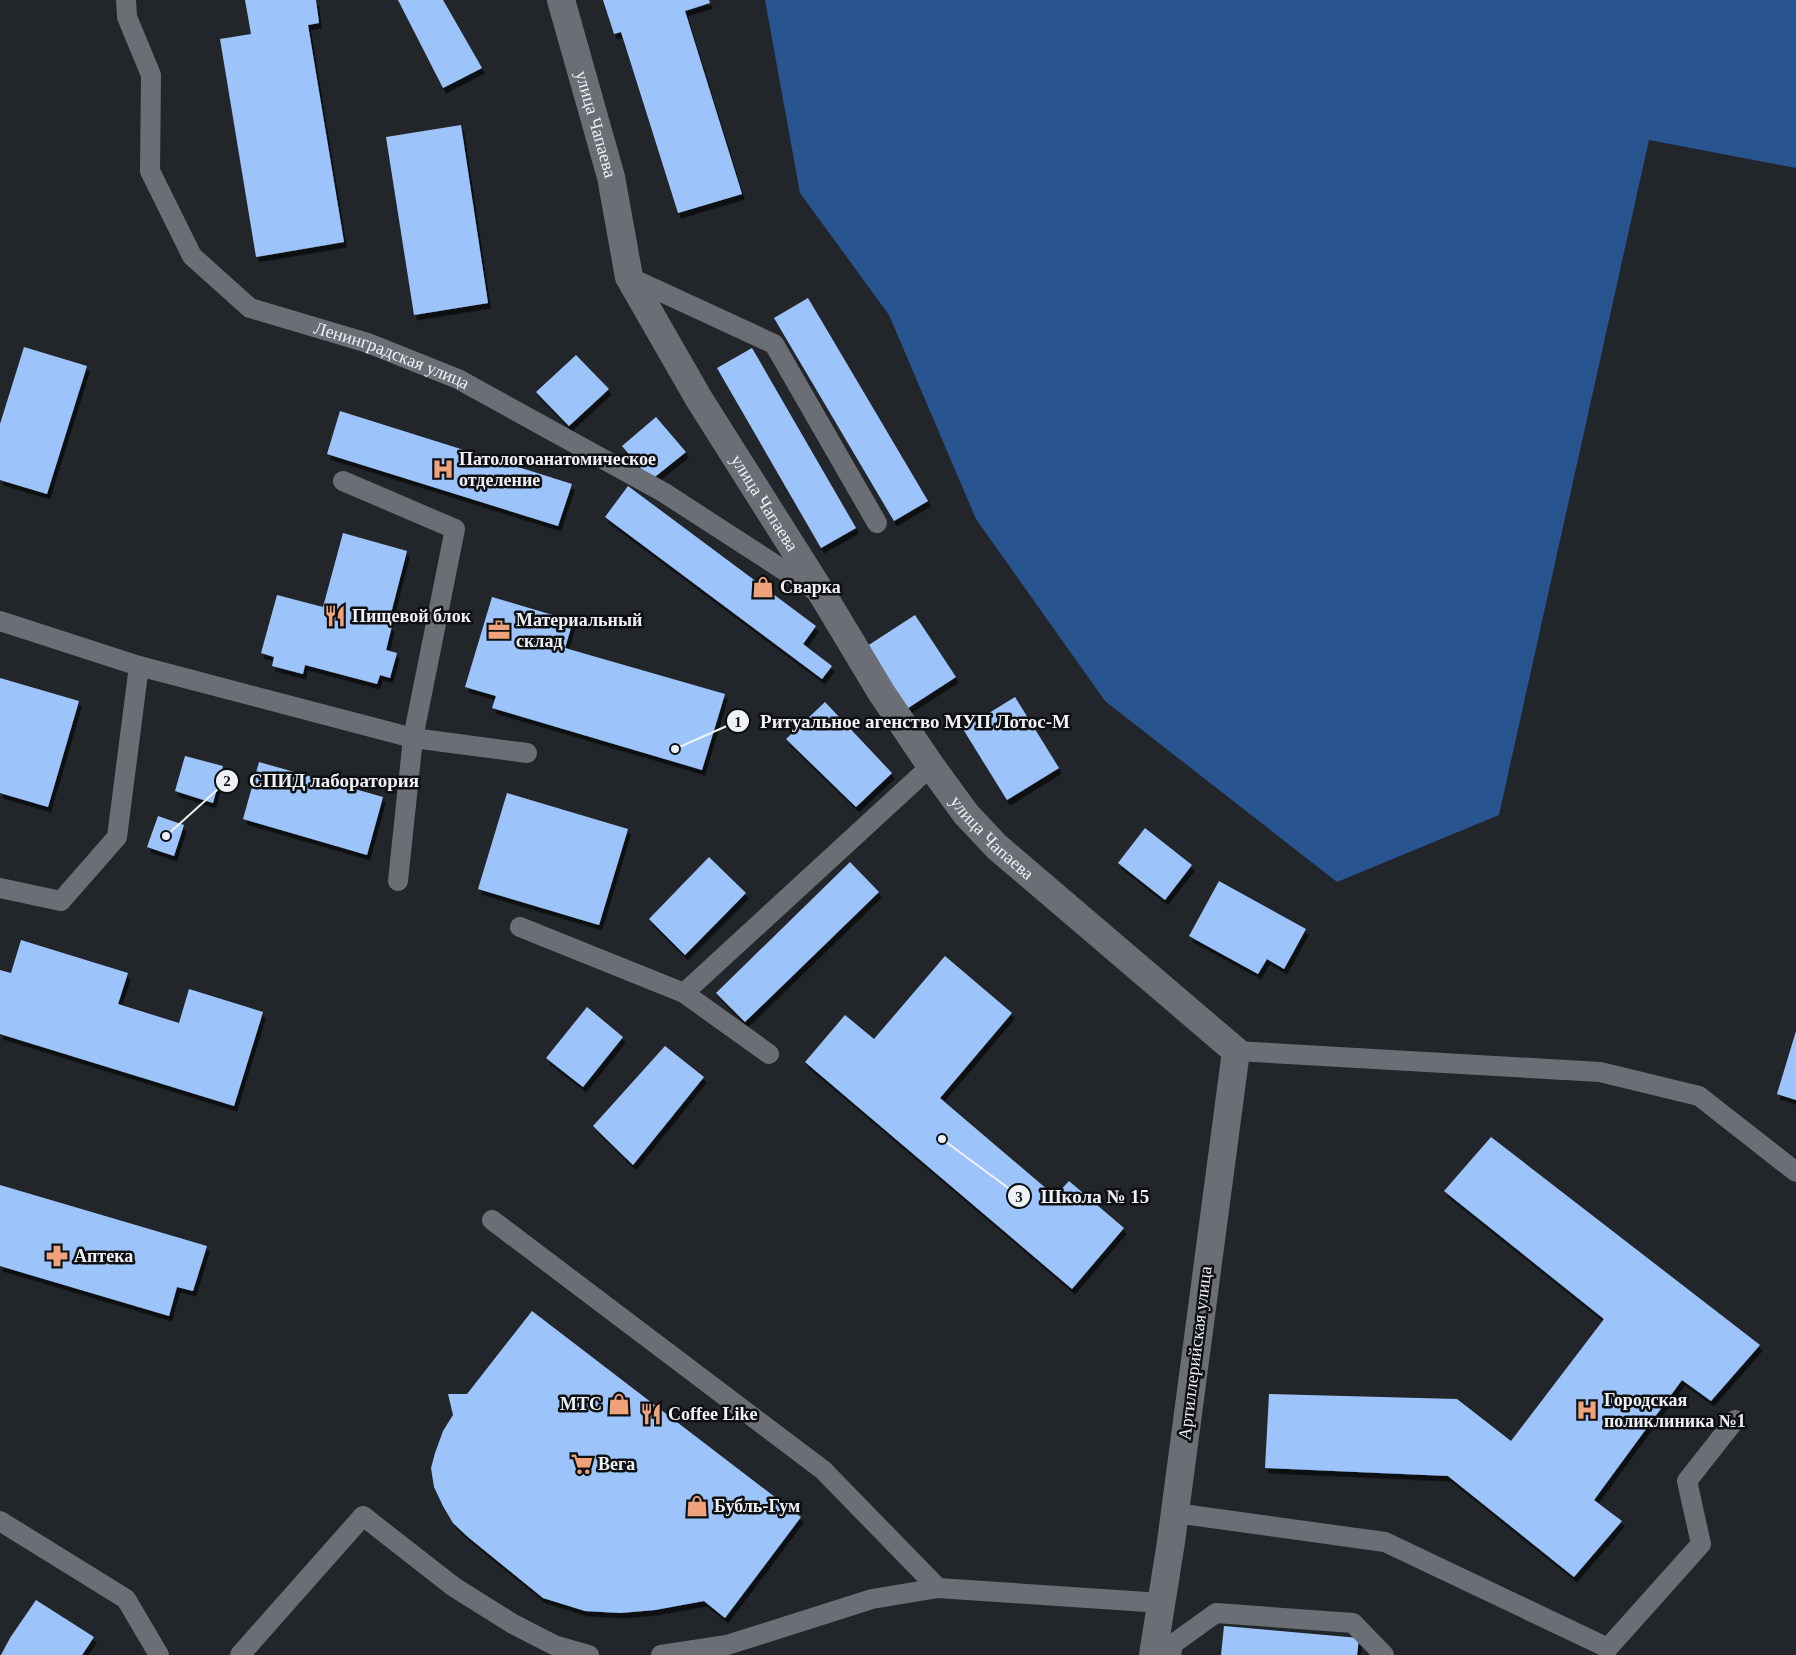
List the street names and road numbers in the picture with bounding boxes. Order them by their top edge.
street label: улица Чапаева [571,68,621,180]
street label: Ленинградская улица [312,318,473,393]
street label: улица Чапаева [727,451,802,555]
street label: улица Чапаева [946,792,1038,884]
street label: Артиллерийская улица [1174,1265,1216,1441]

